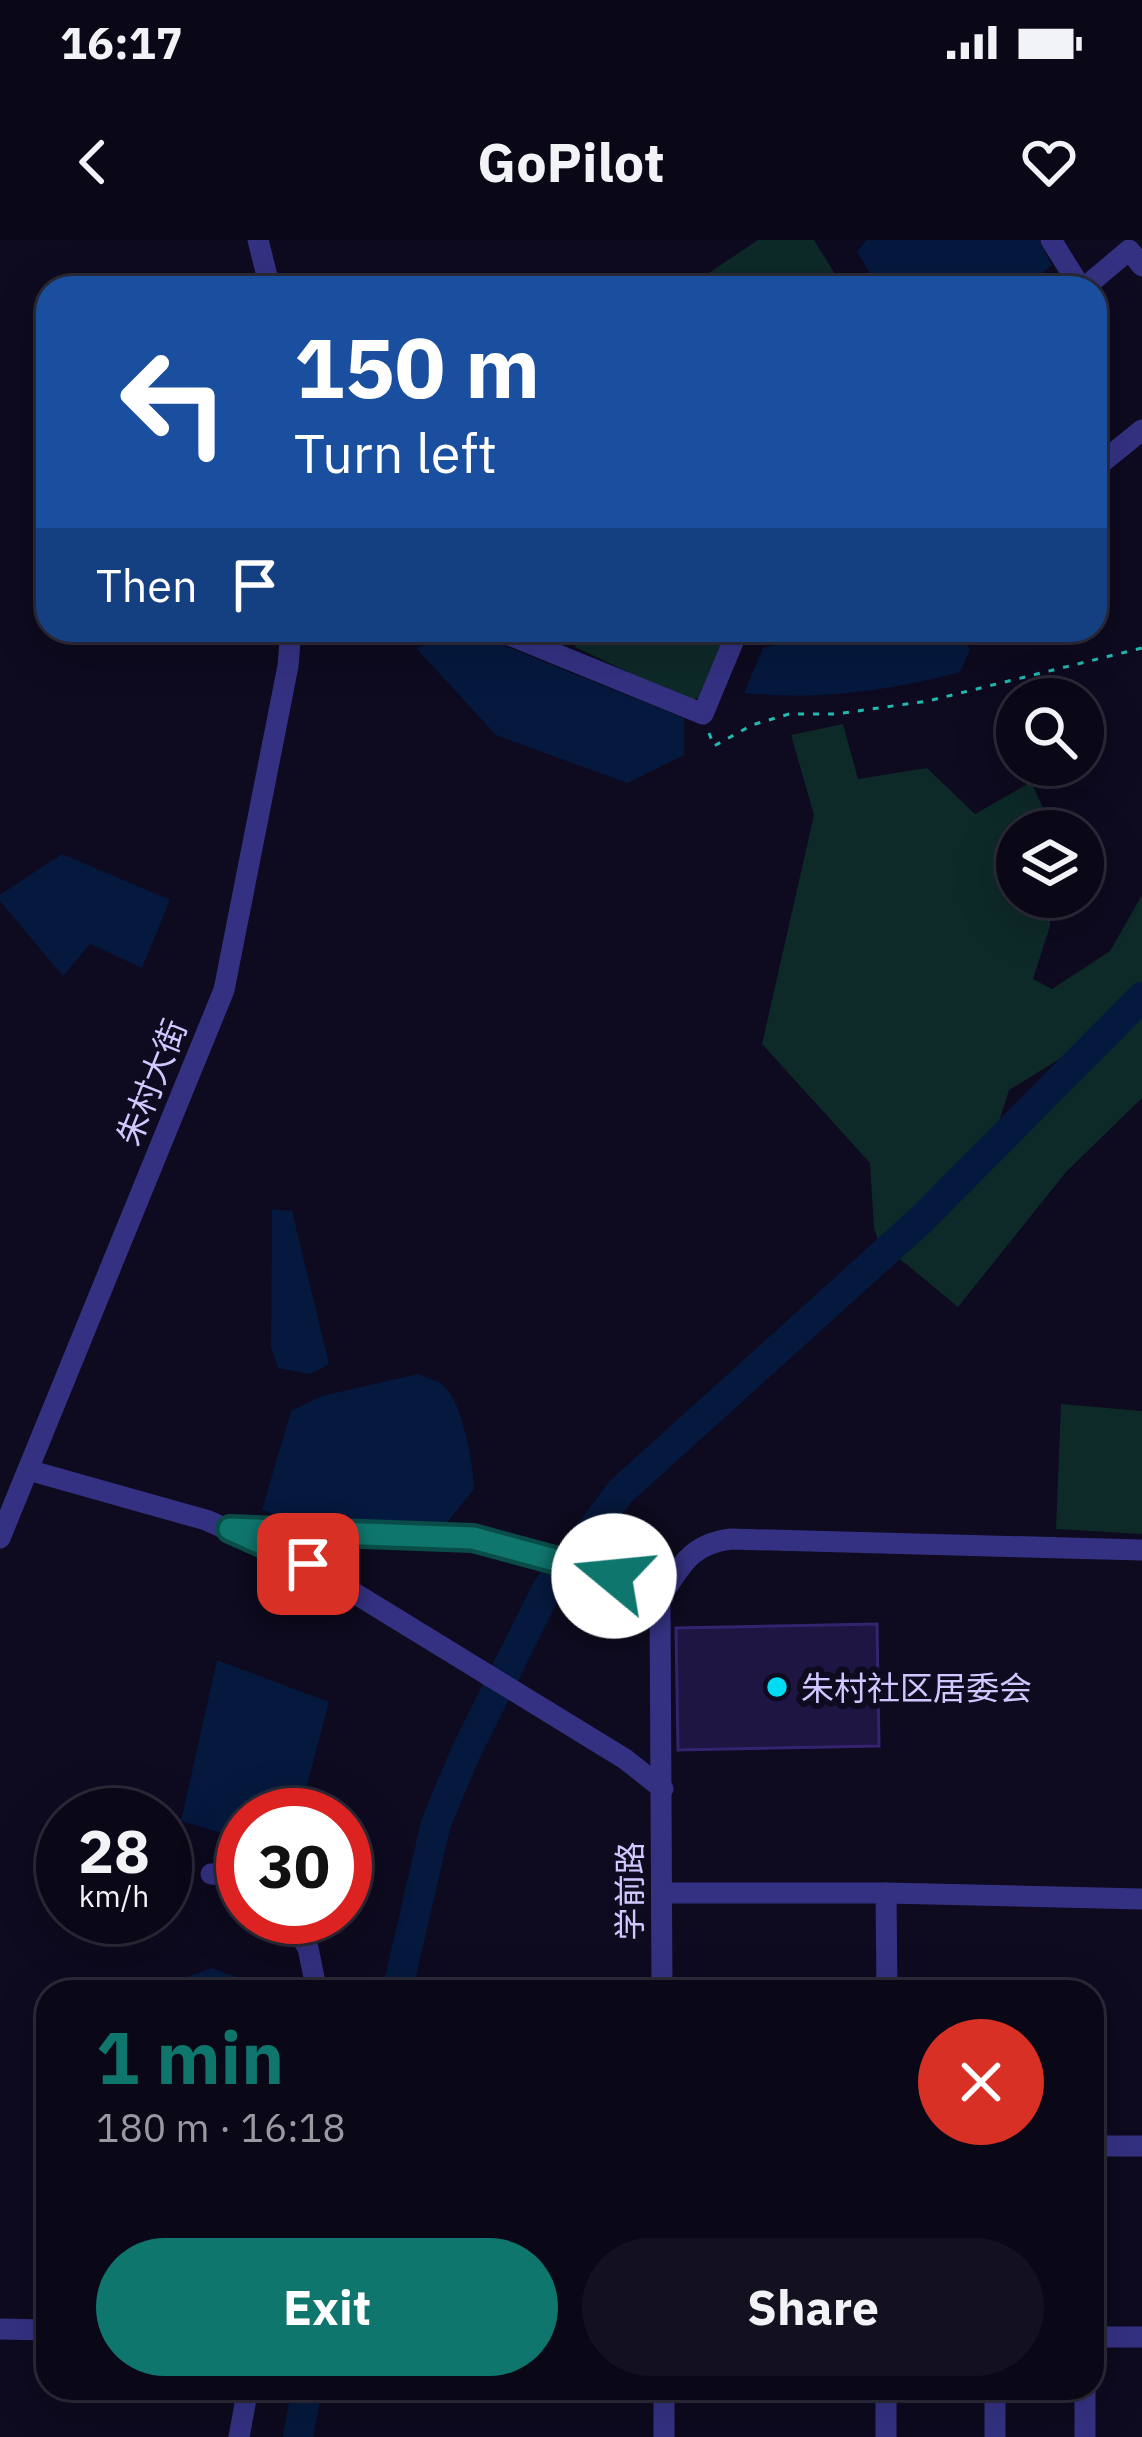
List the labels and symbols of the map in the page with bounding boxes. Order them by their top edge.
street label: 朱村大街 [106,1013,196,1151]
pin [257,1513,359,1615]
position arrow [551,1513,677,1639]
place label: 朱村社区居委会 [801,1666,1032,1709]
marker: 朱村社区居委会 [764,1674,790,1700]
speed limit sign: 30 [216,1788,372,1944]
street label: 学前路 [608,1842,651,1941]

